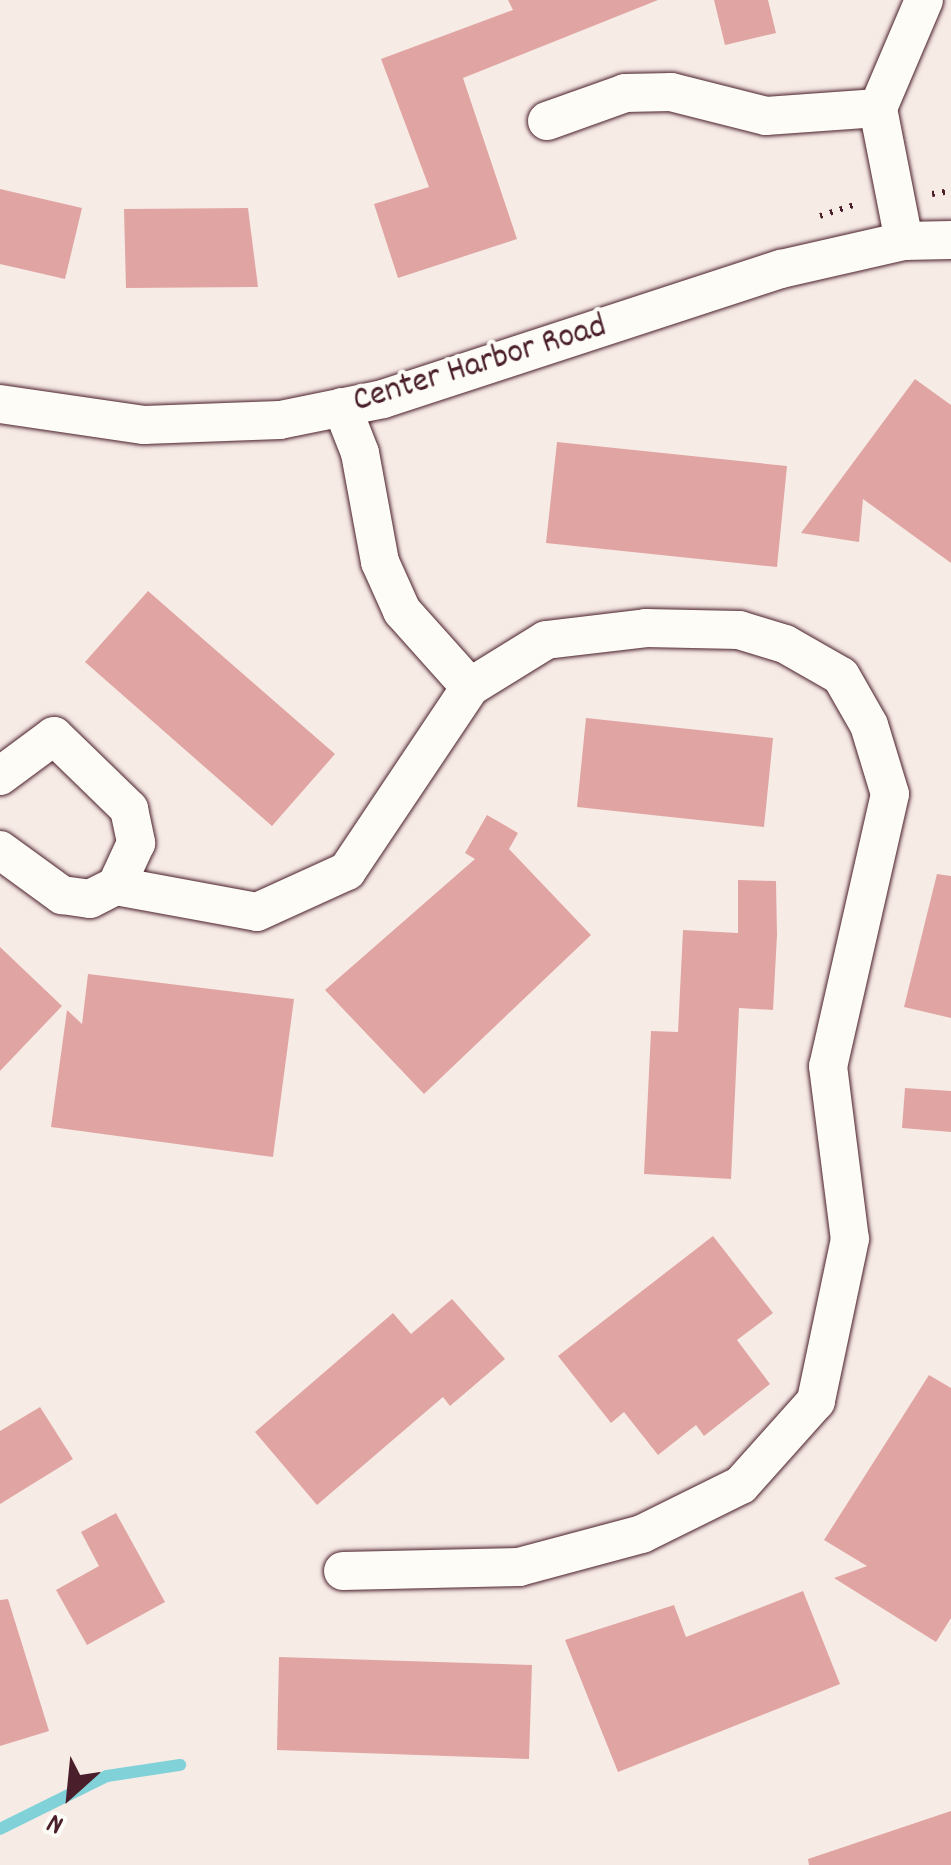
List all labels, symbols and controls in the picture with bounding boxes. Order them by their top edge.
street label: Center Harbor Road [348,307,612,423]
north arrow [20,1745,120,1845]
text: N [41,1801,72,1843]

